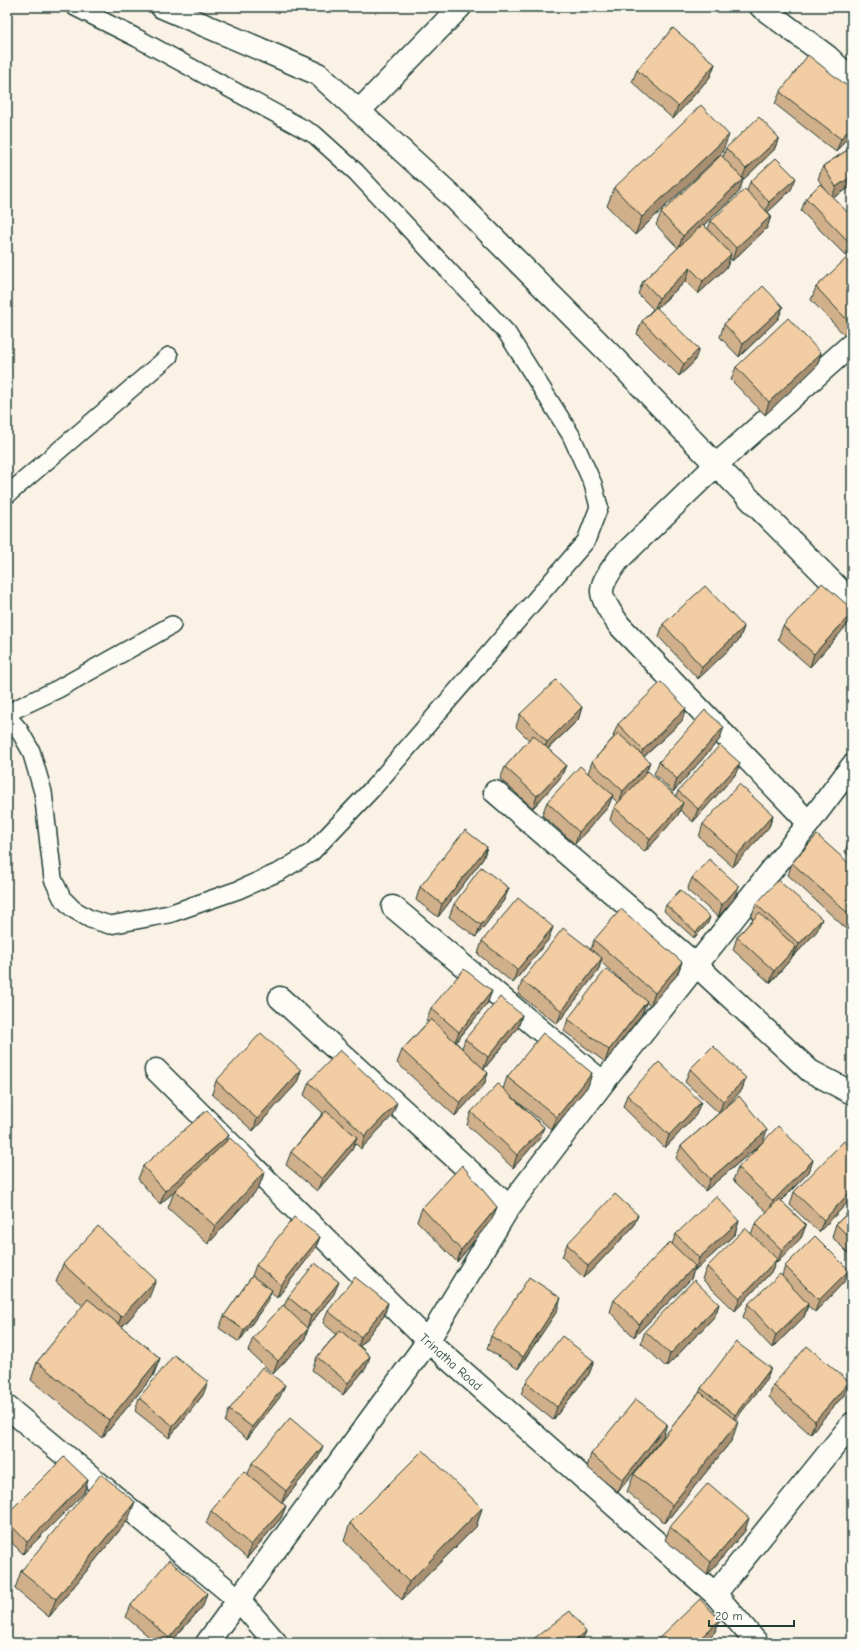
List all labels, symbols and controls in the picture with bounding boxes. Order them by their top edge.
street label: Trinatha Road [417,1330,486,1393]
scale bar [709,1602,794,1628]
text: 20 m [715,1609,743,1623]

